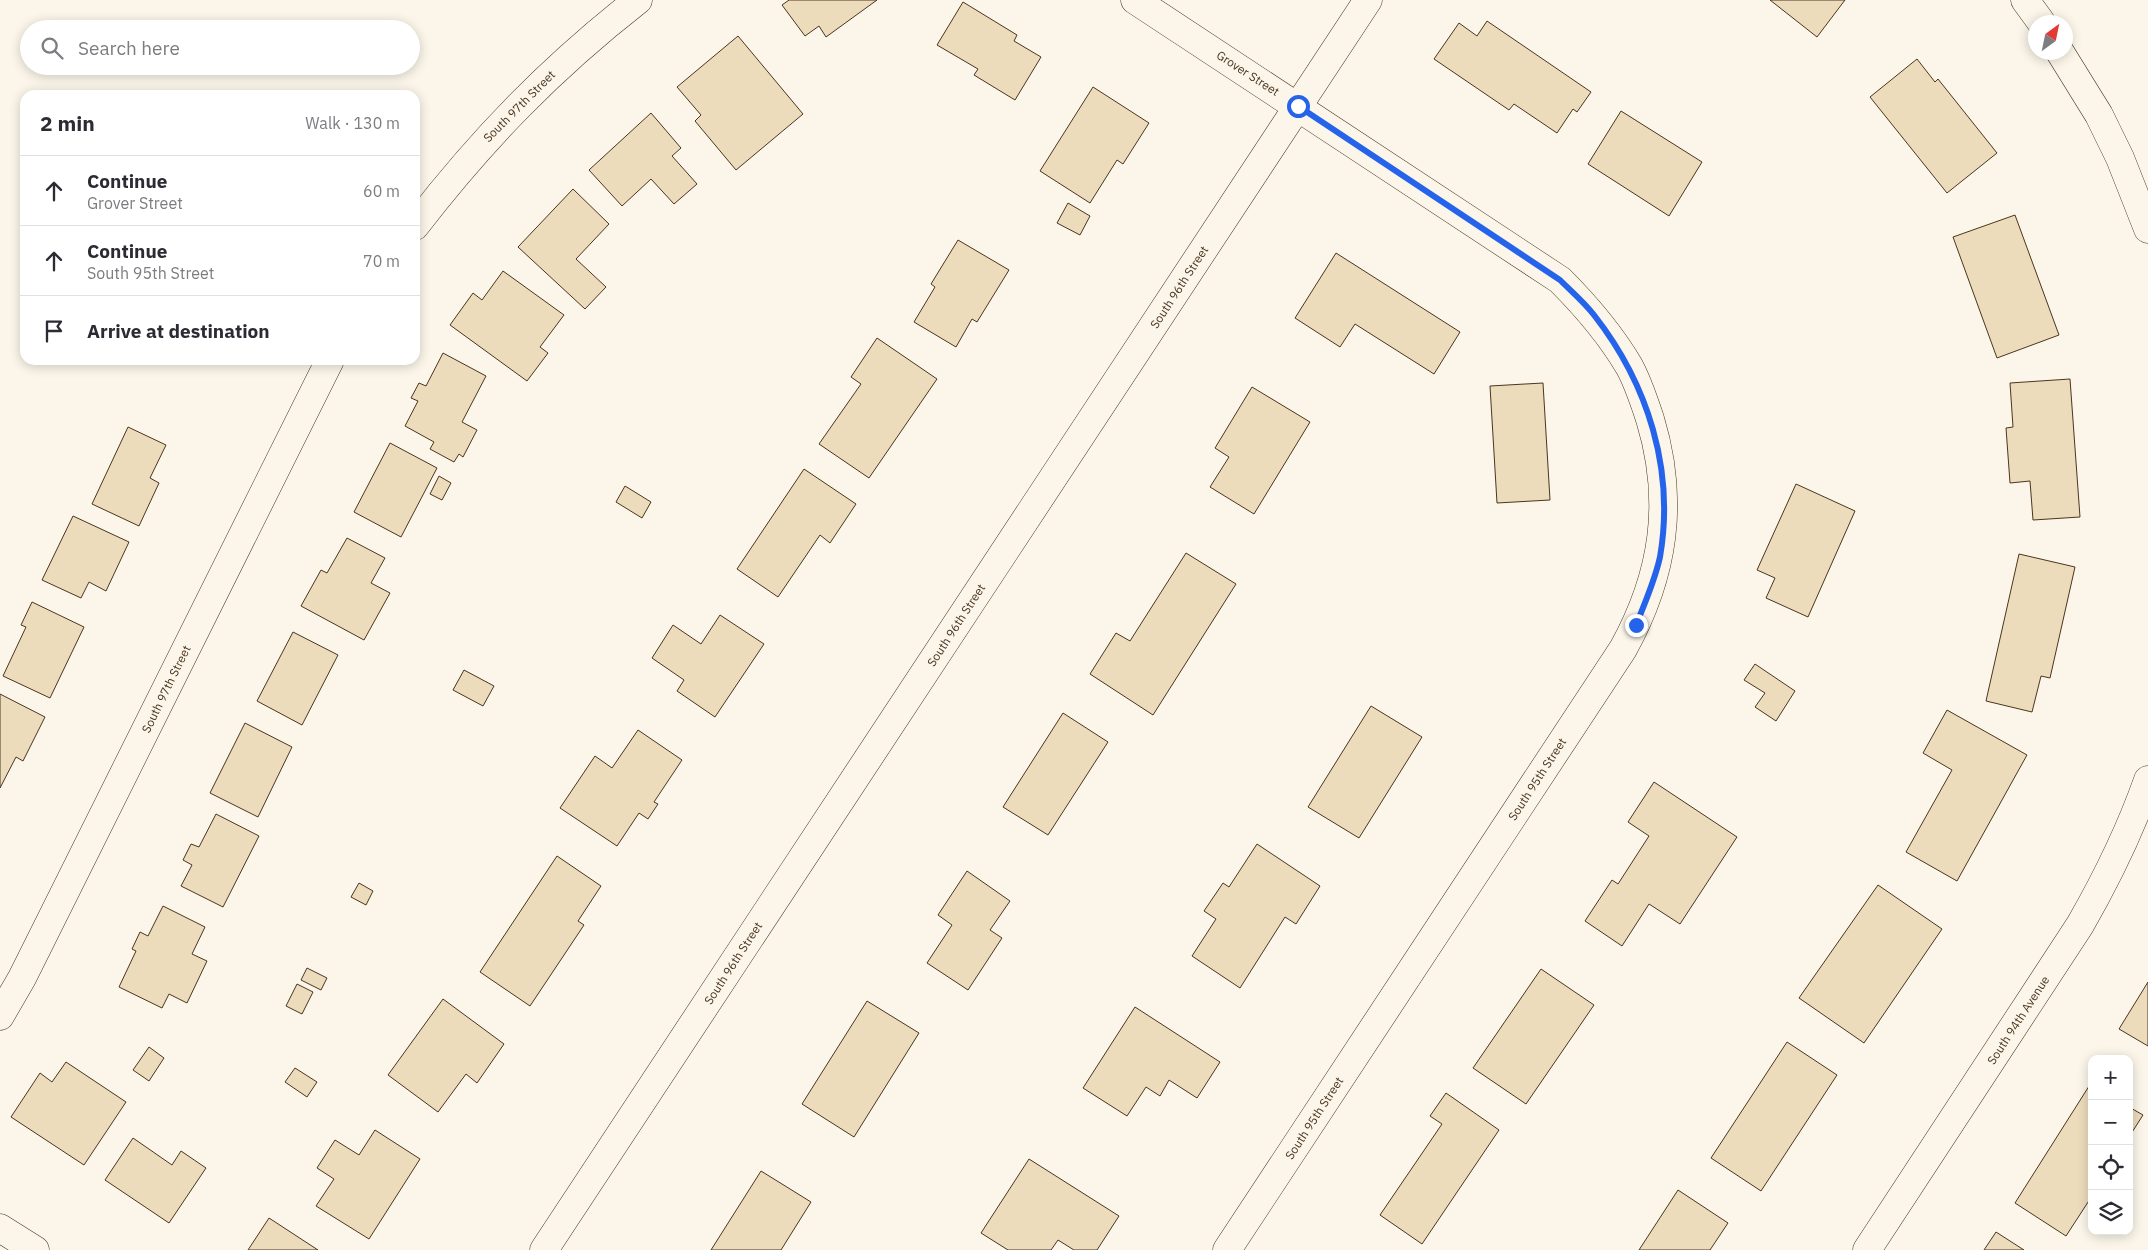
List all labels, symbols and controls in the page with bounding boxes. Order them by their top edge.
north arrow [2028,15,2073,60]
search box [20,20,420,75]
icon: search [38,34,66,62]
text: Search here [78,36,180,60]
street label: Grover Street [1214,47,1282,99]
street label: South 97th Street [480,67,558,145]
route start [1287,95,1310,118]
text: 2 min [40,109,95,137]
text: Walk · 130 m [305,113,400,133]
text: Continue [87,169,167,193]
icon: ahead [40,177,68,205]
text: 60 m [363,181,400,201]
text: Grover Street [87,193,183,213]
text: Continue [87,239,167,263]
street label: South 96th Street [1147,243,1211,331]
icon: ahead [40,247,68,275]
text: 70 m [363,251,400,271]
text: South 95th Street [87,263,214,283]
icon: arrive [40,317,68,345]
text: Arrive at destination [87,319,270,343]
street label: South 96th Street [924,581,988,669]
route end [1625,614,1648,637]
street label: South 97th Street [138,643,194,735]
street label: South 95th Street [1505,735,1569,823]
street label: South 96th Street [701,919,765,1007]
street label: South 94th Avenue [1984,973,2052,1067]
map controls [2088,1055,2133,1235]
button: + [2088,1055,2133,1100]
street label: South 95th Street [1282,1074,1346,1162]
button: − [2088,1100,2133,1145]
button: locate [2088,1145,2133,1190]
button: layers [2088,1190,2133,1235]

